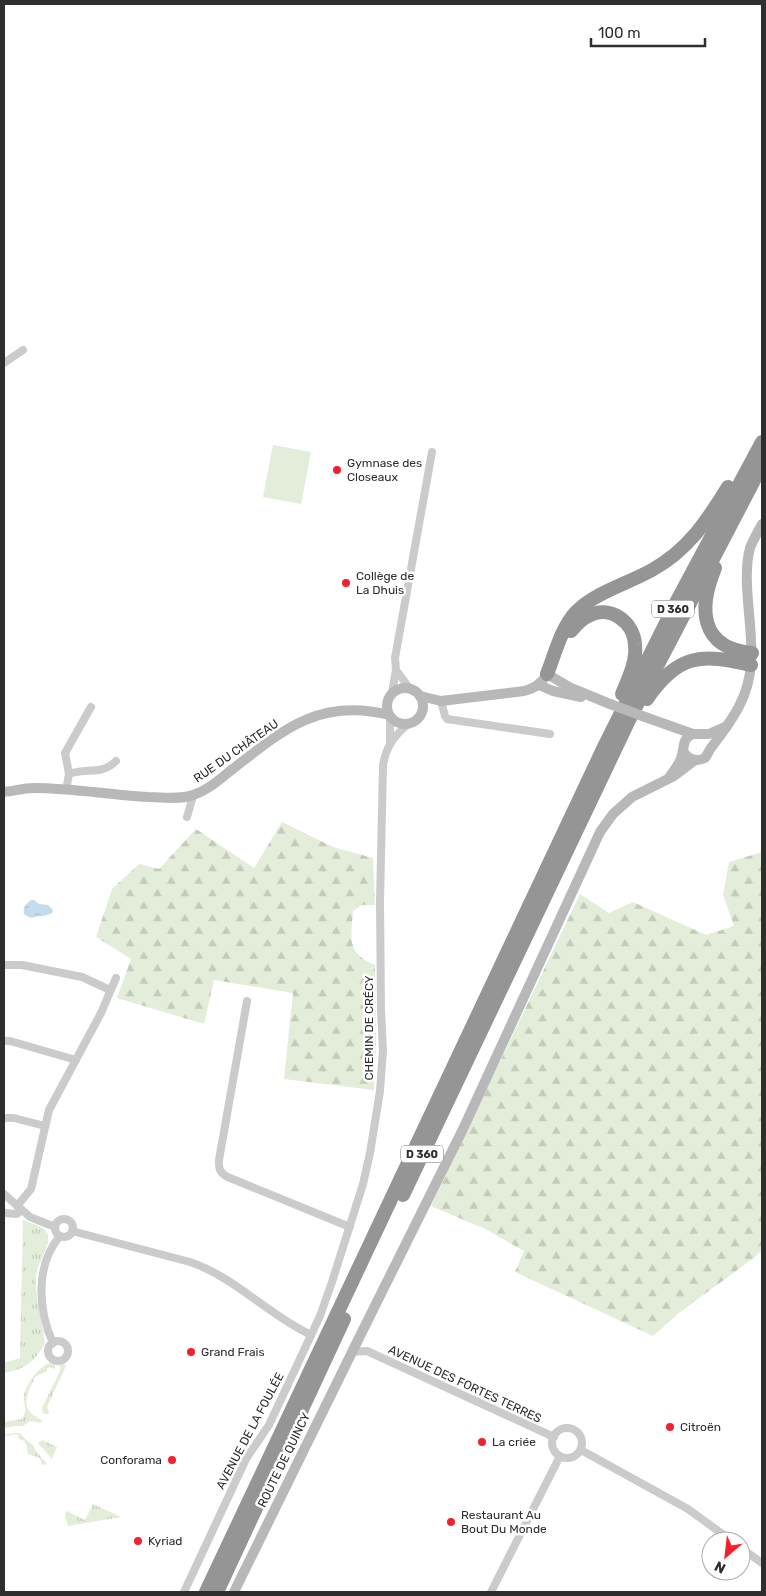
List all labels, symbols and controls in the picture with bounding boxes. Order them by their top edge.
scale bar [591,15,705,47]
text: 100 m [598,24,640,42]
place label: Gymnase des Closeaux [347,456,422,484]
marker: Gymnase des Closeaux [331,464,343,476]
place label: Collège de La Dhuis [356,569,414,597]
marker: Collège de La Dhuis [340,577,352,589]
road number: D 360 [652,600,694,618]
street label: RUE DU CHÂTEAU [191,716,281,786]
street label: CHEMIN DE CRÉCY [362,975,376,1080]
road number: D 360 [401,1146,443,1162]
street label: AVENUE DES FORTES TERRES [386,1342,544,1426]
place label: Grand Frais [201,1345,265,1359]
marker: Grand Frais [185,1346,197,1358]
street label: AVENUE DE LA FOULÉE [213,1370,287,1492]
street label: ROUTE DE QUINCY [255,1410,313,1510]
place label: Citroën [680,1420,721,1434]
marker: Citroën [664,1421,676,1433]
place label: La criée [492,1435,536,1449]
marker: La criée [476,1436,488,1448]
place label: Conforama [100,1453,162,1467]
marker: Conforama [166,1454,178,1466]
place label: Restaurant Au Bout Du Monde [461,1508,547,1536]
marker: Restaurant Au Bout Du Monde [445,1516,457,1528]
north arrow [701,1531,751,1581]
place label: Kyriad [148,1534,182,1548]
marker: Kyriad [132,1535,144,1547]
text: N [712,1557,729,1577]

